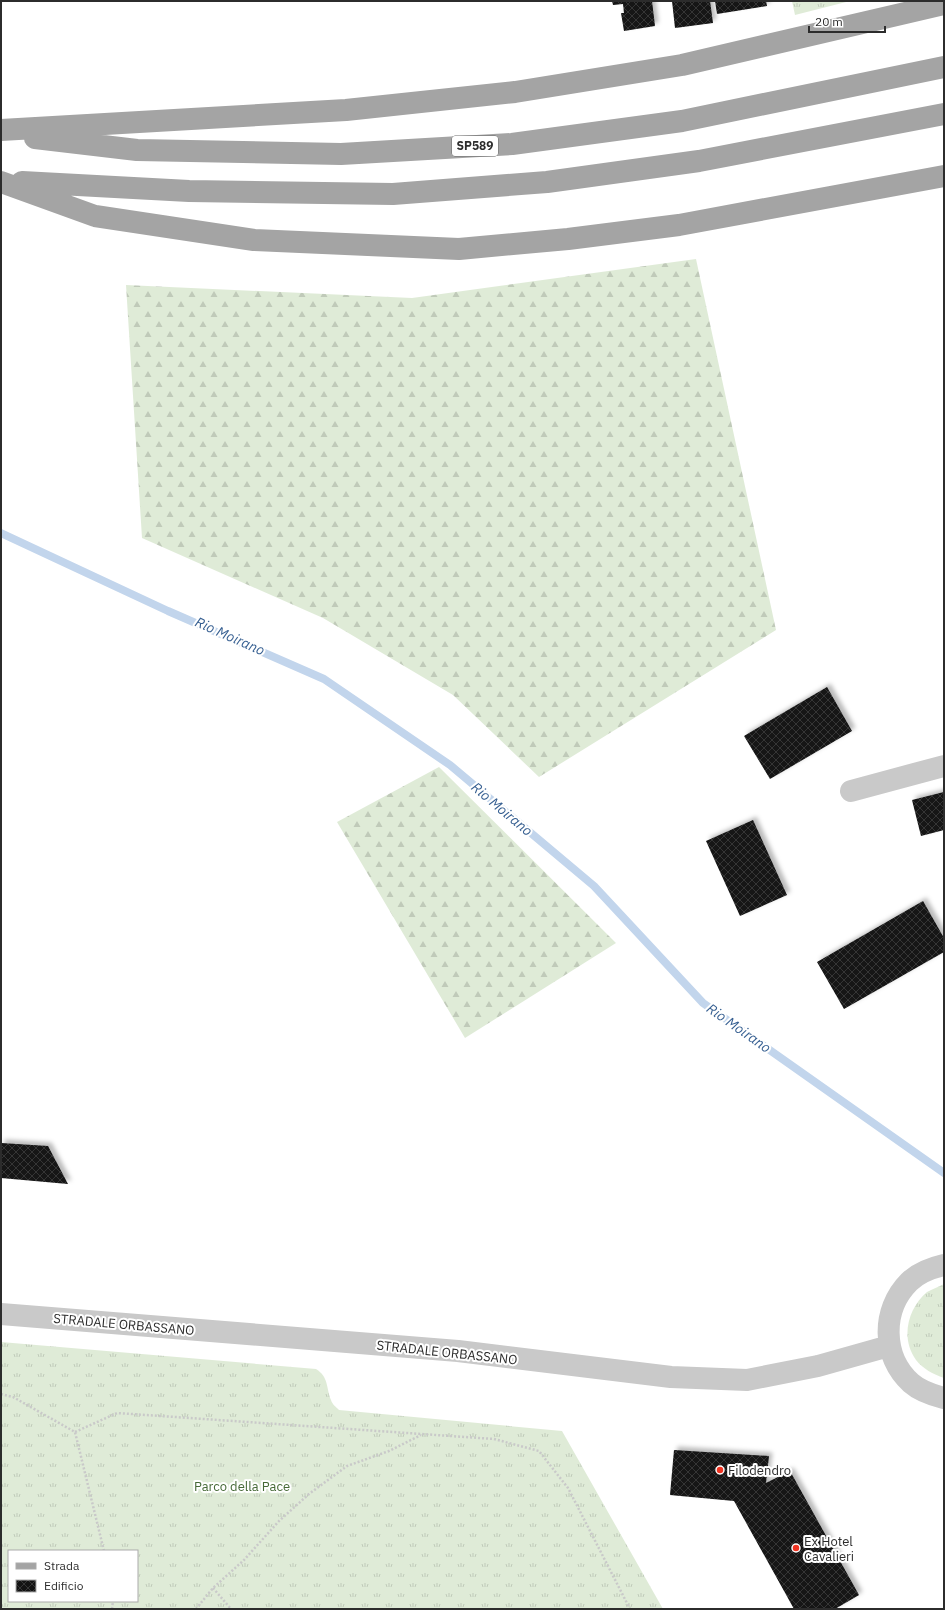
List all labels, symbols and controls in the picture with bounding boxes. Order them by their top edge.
scale bar [809,8,885,34]
text: 20 m [815,14,843,29]
road number: SP589 [452,136,498,156]
water label: Rio Moirano [192,613,268,660]
water label: Rio Moirano [468,778,537,840]
water label: Rio Moirano [703,999,775,1057]
street label: STRADALE ORBASSANO [53,1310,195,1339]
street label: STRADALE ORBASSANO [376,1337,518,1368]
place label: Filodendro [728,1462,791,1479]
marker: Filodendro [715,1465,725,1475]
park label: Parco della Pace [194,1478,290,1495]
place label: Ex Hotel Cavalieri [804,1533,854,1565]
marker: Ex Hotel Cavalieri [791,1543,801,1553]
legend [8,1550,138,1602]
text: Strada [44,1558,80,1573]
text: Edificio [44,1578,84,1593]

